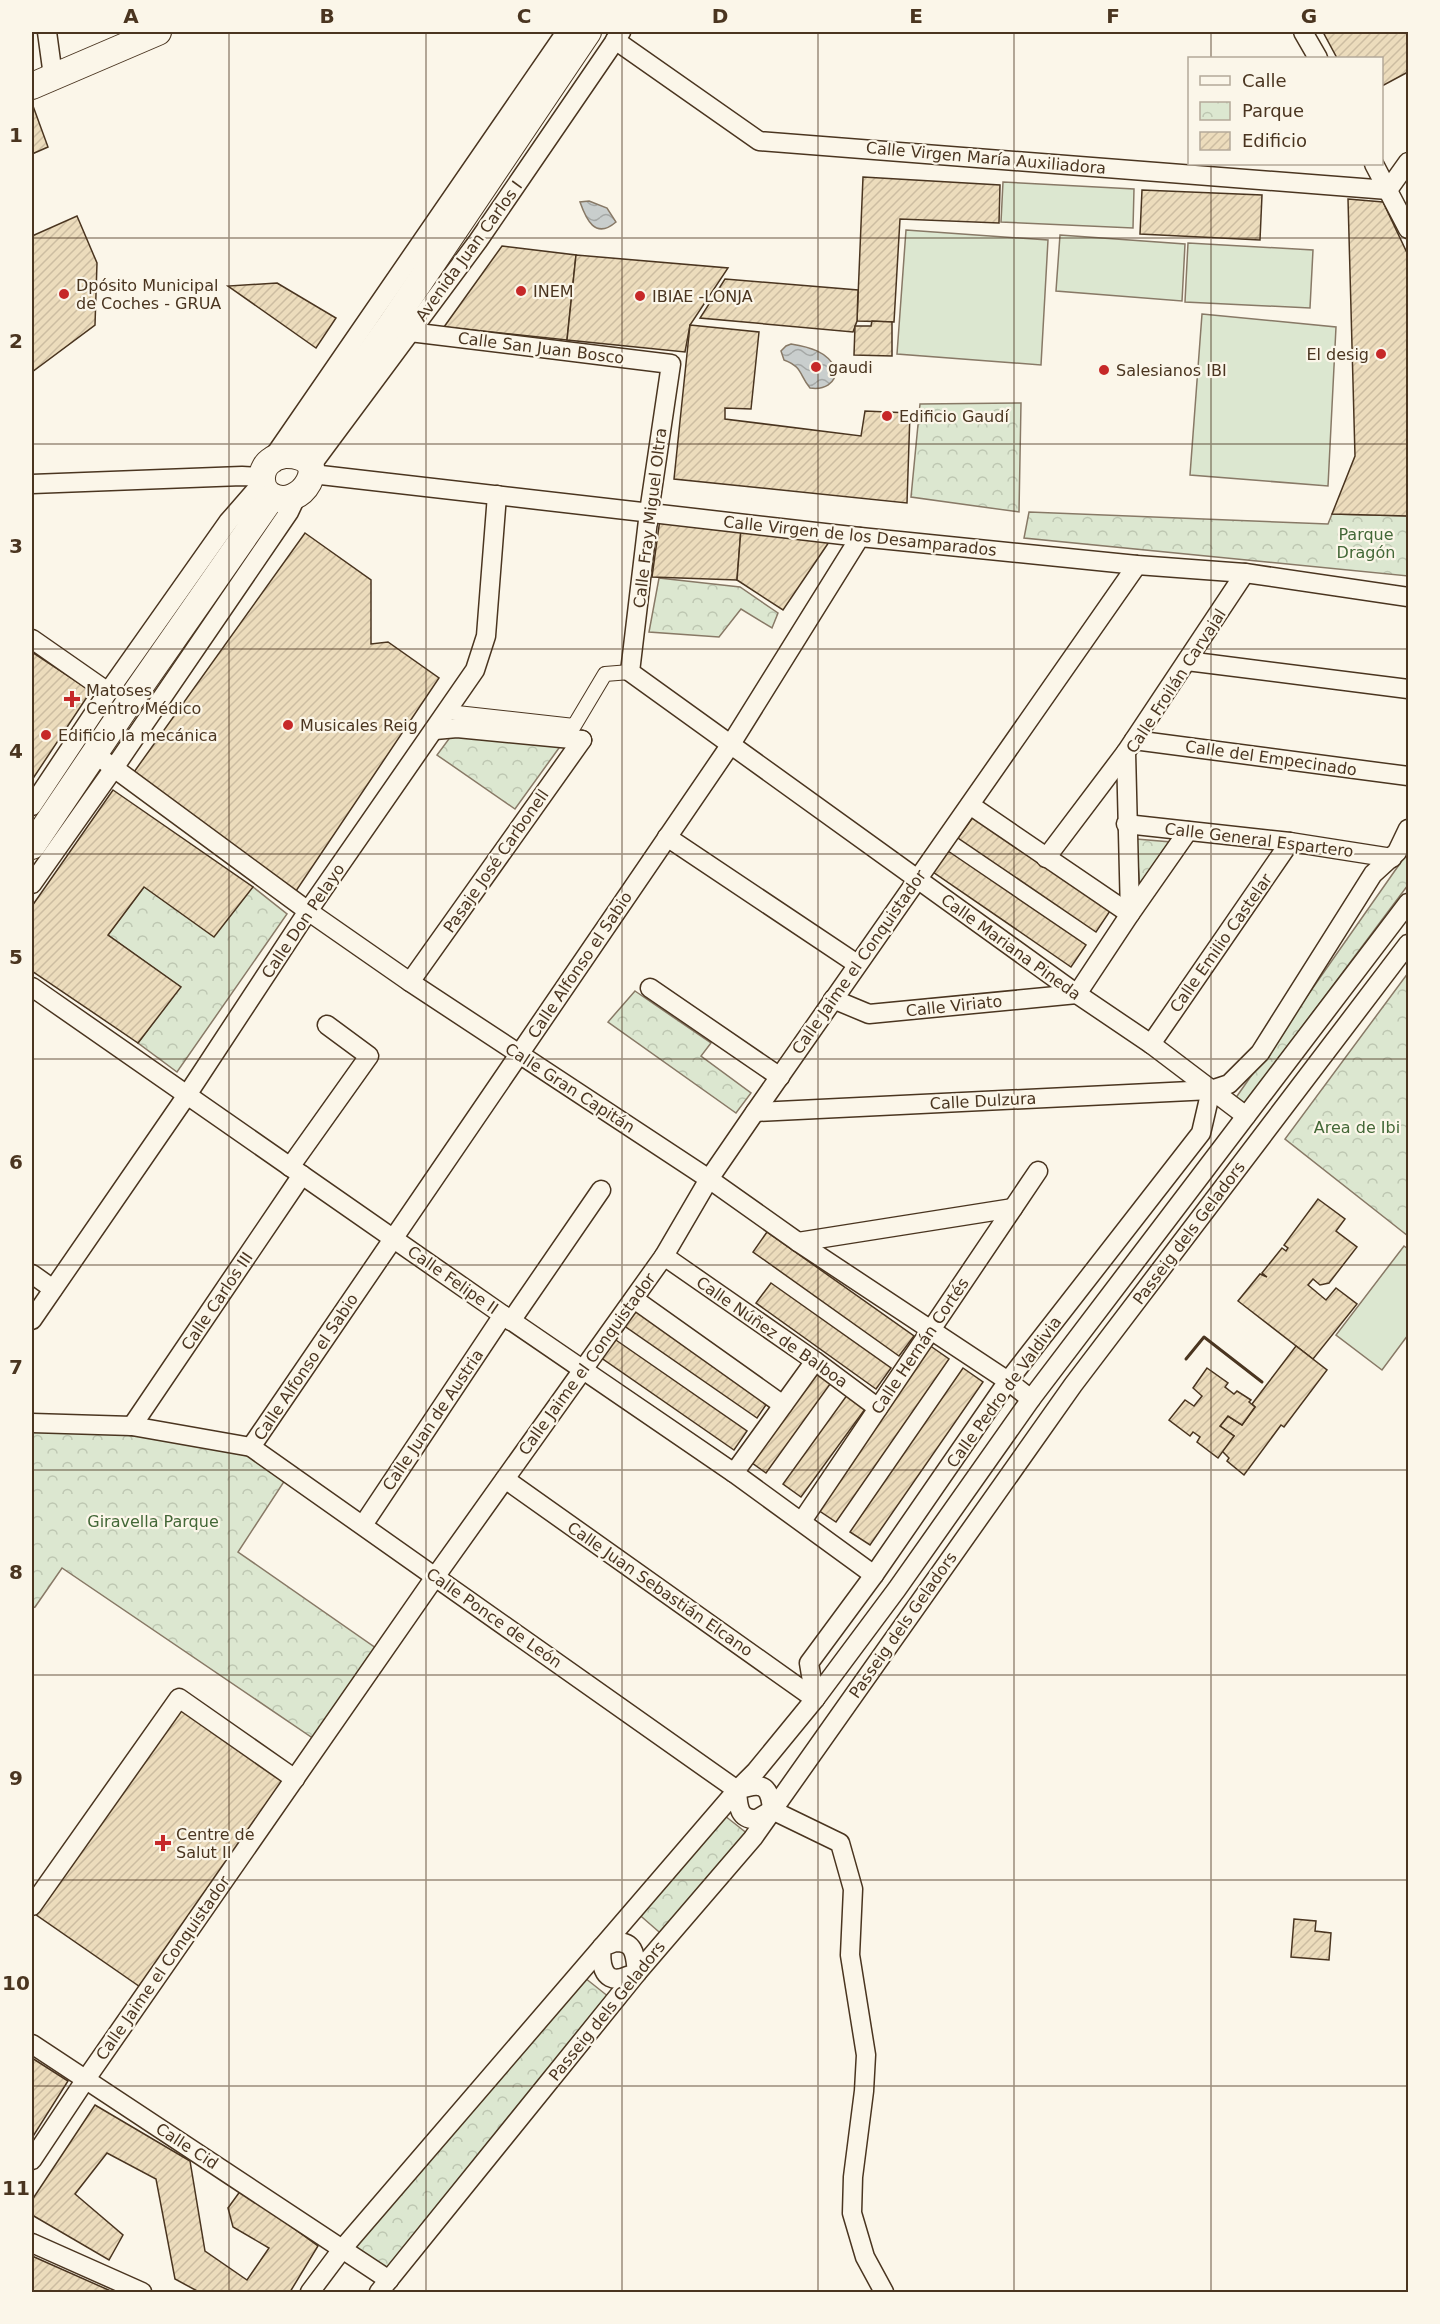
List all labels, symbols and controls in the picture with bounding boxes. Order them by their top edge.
text: A [123,4,139,28]
text: B [319,4,335,28]
text: C [517,4,531,28]
text: D [712,4,728,28]
text: E [909,4,923,28]
text: F [1106,4,1120,28]
text: G [1301,4,1317,28]
legend [1188,57,1383,165]
text: Calle [1242,70,1287,91]
text: Parque [1242,100,1304,121]
text: 1 [9,123,23,147]
text: Edificio [1242,130,1307,151]
street label: Calle Virgen María Auxiliadora [865,138,1107,178]
street label: Avenida Juan Carlos I [412,177,526,325]
place label: Dpósito Municipal de Coches - GRUA [76,276,221,313]
place label: INEM [533,282,574,301]
marker: INEM [514,284,528,298]
marker: Dpósito Municipal de Coches - GRUA [57,287,71,301]
place label: IBIAE -LONJA [652,287,753,306]
marker: IBIAE -LONJA [633,289,647,303]
street label: Calle San Juan Bosco [457,328,625,368]
text: 2 [9,329,23,353]
place label: El desig [1306,345,1369,364]
marker: El desig [1374,347,1388,361]
place label: gaudi [828,358,873,377]
marker: gaudi [809,360,823,374]
place label: Salesianos IBI [1116,361,1227,380]
marker: Salesianos IBI [1097,363,1111,377]
place label: Edificio Gaudí [899,407,1009,426]
marker: Edificio Gaudí [880,409,894,423]
street label: Calle Fray Miguel Oltra [630,427,670,609]
street label: Calle Virgen de los Desamparados [722,512,998,560]
park label: Parque Dragón [1337,525,1395,562]
text: 3 [9,534,23,558]
street label: Calle Froilán Carvajal [1122,605,1230,757]
place label: Matoses Centro Médico [86,681,201,718]
marker: Matoses Centro Médico [63,690,81,708]
place label: Musicales Reig [300,716,418,735]
marker: Musicales Reig [281,718,295,732]
place label: Edificio la mecánica [58,726,217,745]
marker: Edificio la mecánica [39,728,53,742]
street label: Calle del Empecinado [1184,737,1358,779]
text: 4 [9,739,23,763]
street label: Pasaje José Carbonell [439,786,553,936]
street label: Calle General Espartero [1164,819,1354,861]
street label: Calle Don Pelayo [258,860,348,982]
street label: Calle Jaime el Conquistador [788,866,930,1058]
street label: Calle Emilio Castelar [1166,870,1276,1016]
street label: Calle Alfonso el Sabio [524,888,636,1042]
street label: Calle Mariana Pineda [937,890,1085,1004]
text: 5 [9,945,23,969]
street label: Calle Viriato [905,991,1003,1021]
street label: Calle Gran Capitán [502,1039,638,1137]
street label: Calle Dulzura [929,1089,1037,1113]
park label: Area de Ibi [1314,1118,1400,1137]
text: 6 [9,1150,23,1174]
street label: Passeig dels Geladors [1129,1158,1249,1308]
street label: Calle Felipe II [404,1242,502,1318]
street label: Calle Carlos III [177,1248,257,1354]
street label: Calle Jaime el Conquistador [515,1269,660,1459]
street label: Calle Núñez de Balboa [693,1272,851,1392]
street label: Calle Hernán Cortés [867,1274,973,1418]
street label: Calle Alfonso el Sabio [250,1290,362,1444]
street label: Calle Pedro de Valdivia [943,1313,1065,1471]
street label: Calle Juan de Austria [379,1346,487,1494]
text: 7 [9,1355,23,1379]
park label: Giravella Parque [87,1512,219,1531]
street label: Calle Juan Sebastián Elcano [564,1518,756,1660]
street label: Passeig dels Geladors [845,1548,961,1702]
text: 8 [9,1560,23,1584]
street label: Calle Ponce de León [423,1564,565,1672]
text: 9 [9,1766,23,1790]
place label: Centre de Salut II [176,1825,255,1862]
marker: Centre de Salut II [154,1834,172,1852]
street label: Calle Jaime el Conquistador [92,1872,234,2064]
street label: Passeig dels Geladors [545,1937,669,2085]
text: 10 [2,1971,30,1995]
street label: Calle Cid [152,2119,222,2173]
text: 11 [2,2176,30,2200]

